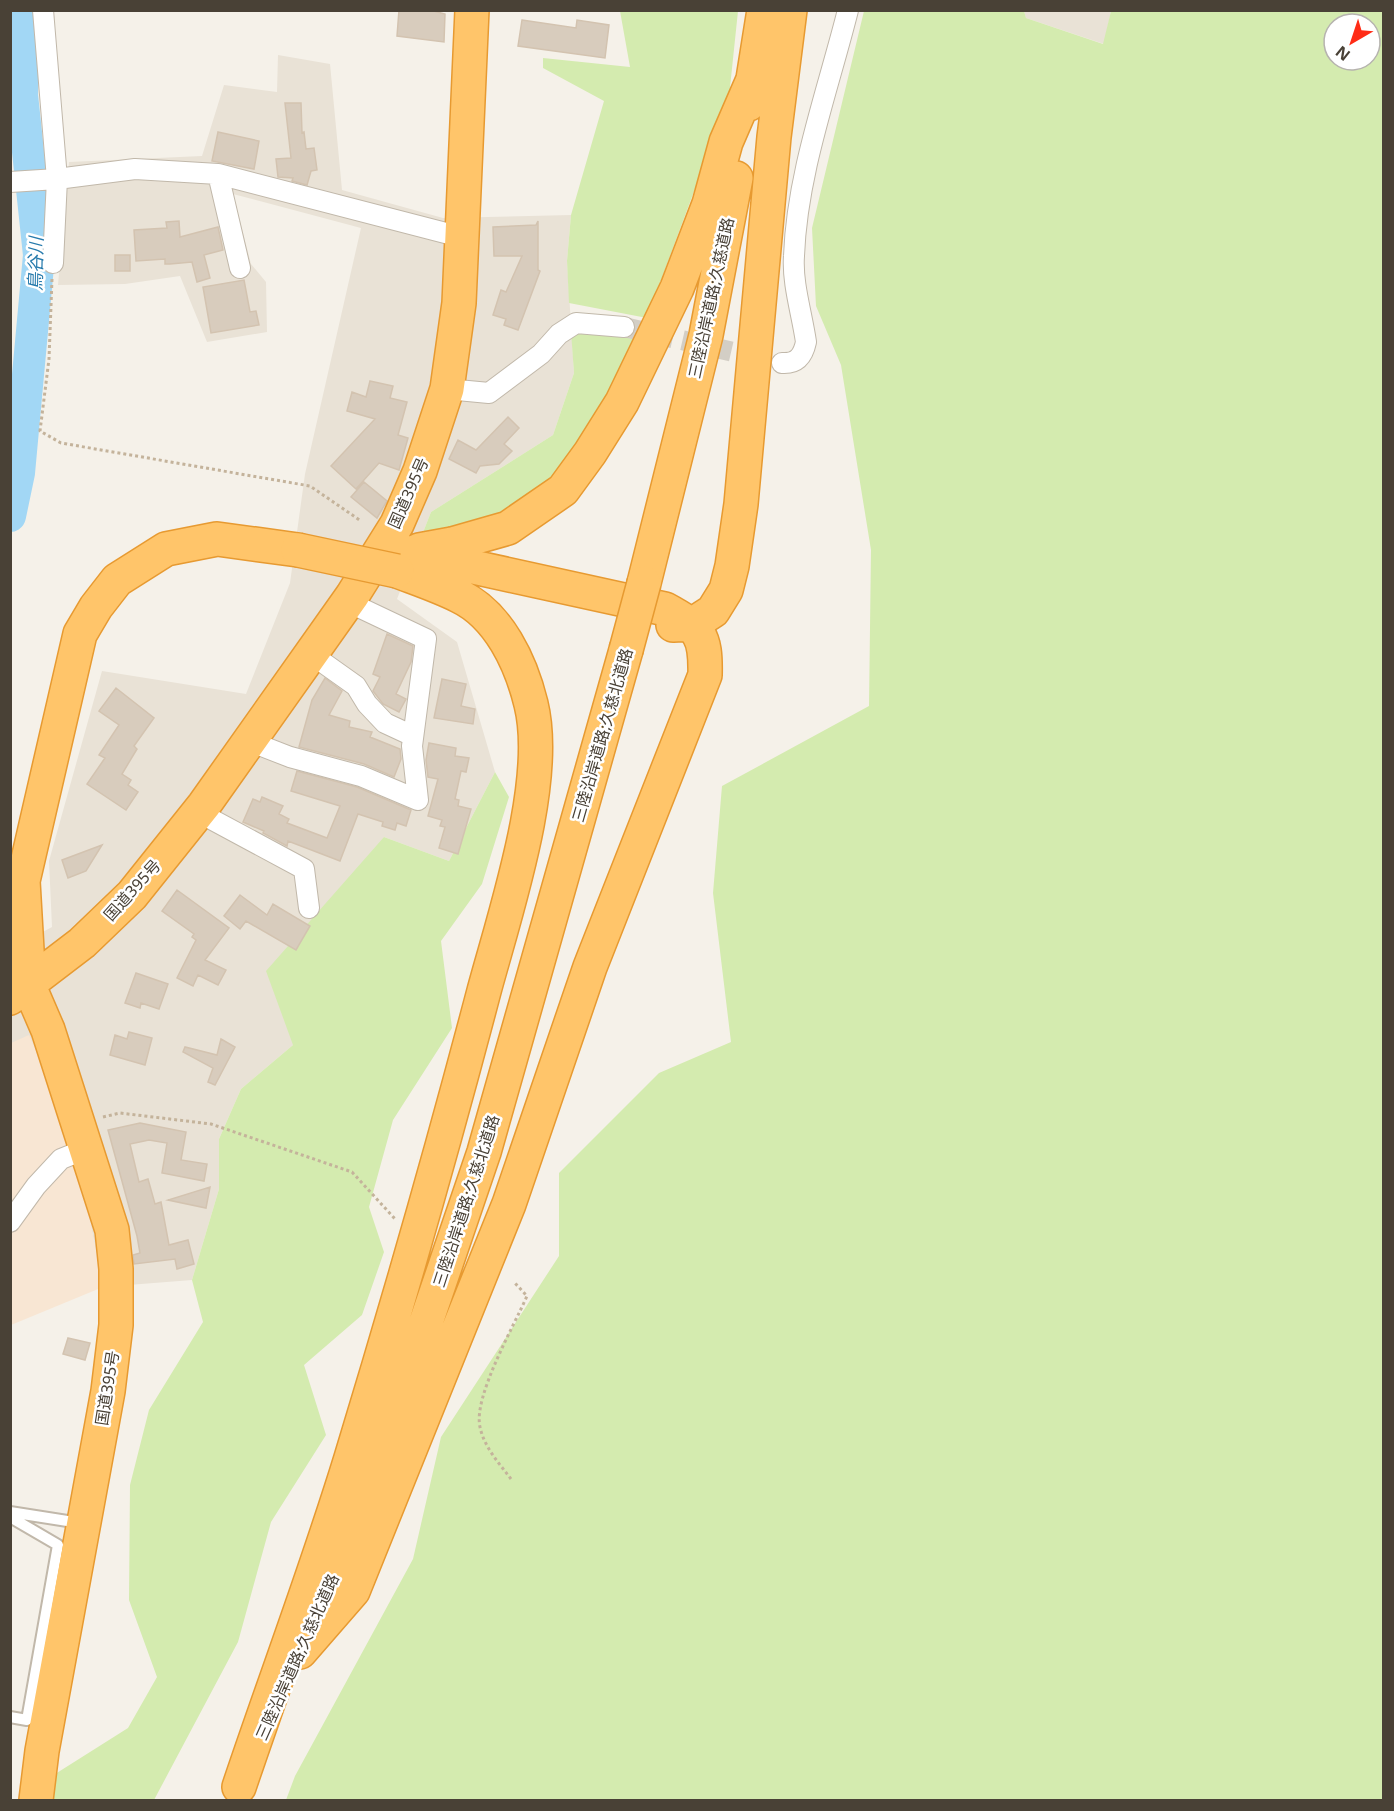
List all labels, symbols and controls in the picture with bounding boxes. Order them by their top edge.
north arrow [1322,12,1382,72]
text: N [1331,41,1355,66]
street label: 三陸沿岸道路;久慈道路 [683,215,739,381]
water label: 鳥谷川 [23,235,48,291]
street label: 国道395号 [383,454,433,532]
street label: 三陸沿岸道路;久慈北道路 [567,645,637,825]
street label: 国道395号 [99,855,165,925]
street label: 三陸沿岸道路;久慈北道路 [428,1112,504,1290]
street label: 国道395号 [90,1349,124,1427]
street label: 三陸沿岸道路;久慈北道路 [250,1570,344,1744]

